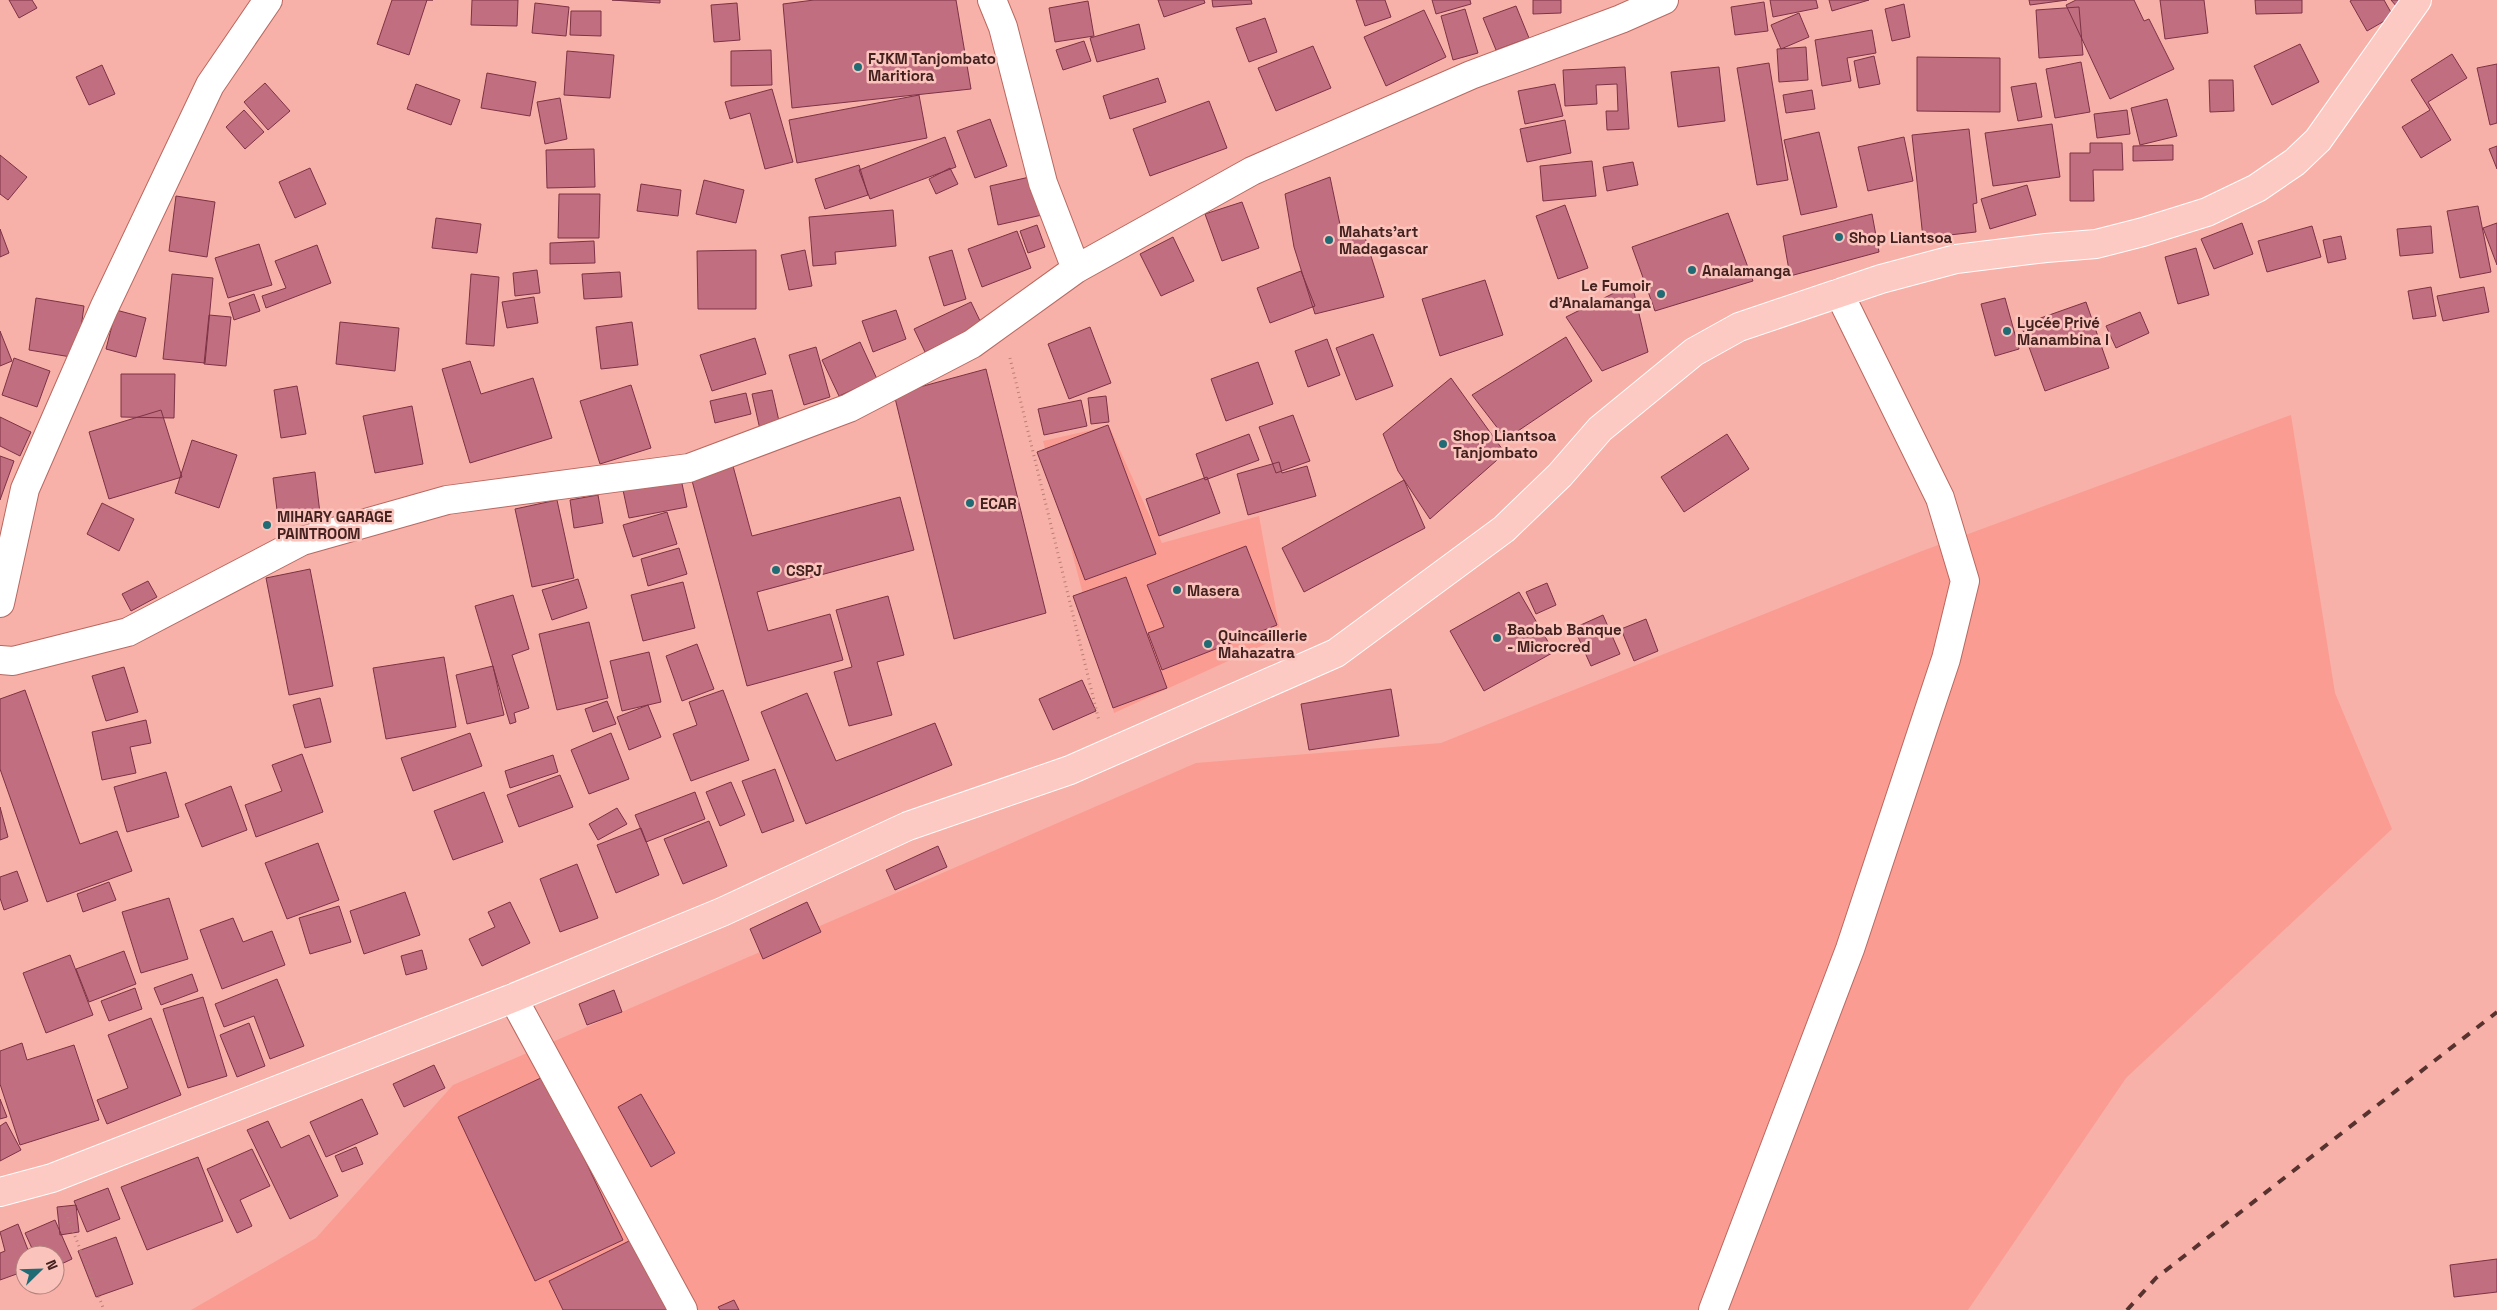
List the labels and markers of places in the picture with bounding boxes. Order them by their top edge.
place label: FJKM Tanjombato Maritiora [868,49,996,85]
marker: FJKM Tanjombato Maritiora [852,61,864,73]
place label: Mahats'art Madagascar [1339,222,1428,258]
place label: Shop Liantsoa [1849,228,1953,247]
marker: Shop Liantsoa [1833,231,1845,243]
marker: Mahats'art Madagascar [1323,234,1335,246]
place label: Analamanga [1702,261,1791,280]
marker: Analamanga [1686,264,1698,276]
place label: Le Fumoir d'Analamanga [1549,276,1651,312]
marker: Le Fumoir d'Analamanga [1655,288,1667,300]
place label: Lycée Privé Manambina I [2017,313,2109,349]
marker: Lycée Privé Manambina I [2001,325,2013,337]
place label: Shop Liantsoa Tanjombato [1453,426,1557,462]
marker: Shop Liantsoa Tanjombato [1437,438,1449,450]
place label: ECAR [980,494,1017,513]
marker: ECAR [964,497,976,509]
place label: MIHARY GARAGE PAINTROOM [277,507,392,543]
marker: MIHARY GARAGE PAINTROOM [261,519,273,531]
place label: CSPJ [786,561,822,580]
marker: CSPJ [770,564,782,576]
place label: Masera [1187,581,1240,600]
marker: Masera [1171,584,1183,596]
place label: Baobab Banque - Microcred [1507,620,1622,656]
place label: Quincaillerie Mahazatra [1218,626,1308,662]
marker: Baobab Banque - Microcred [1491,632,1503,644]
marker: Quincaillerie Mahazatra [1202,638,1214,650]

